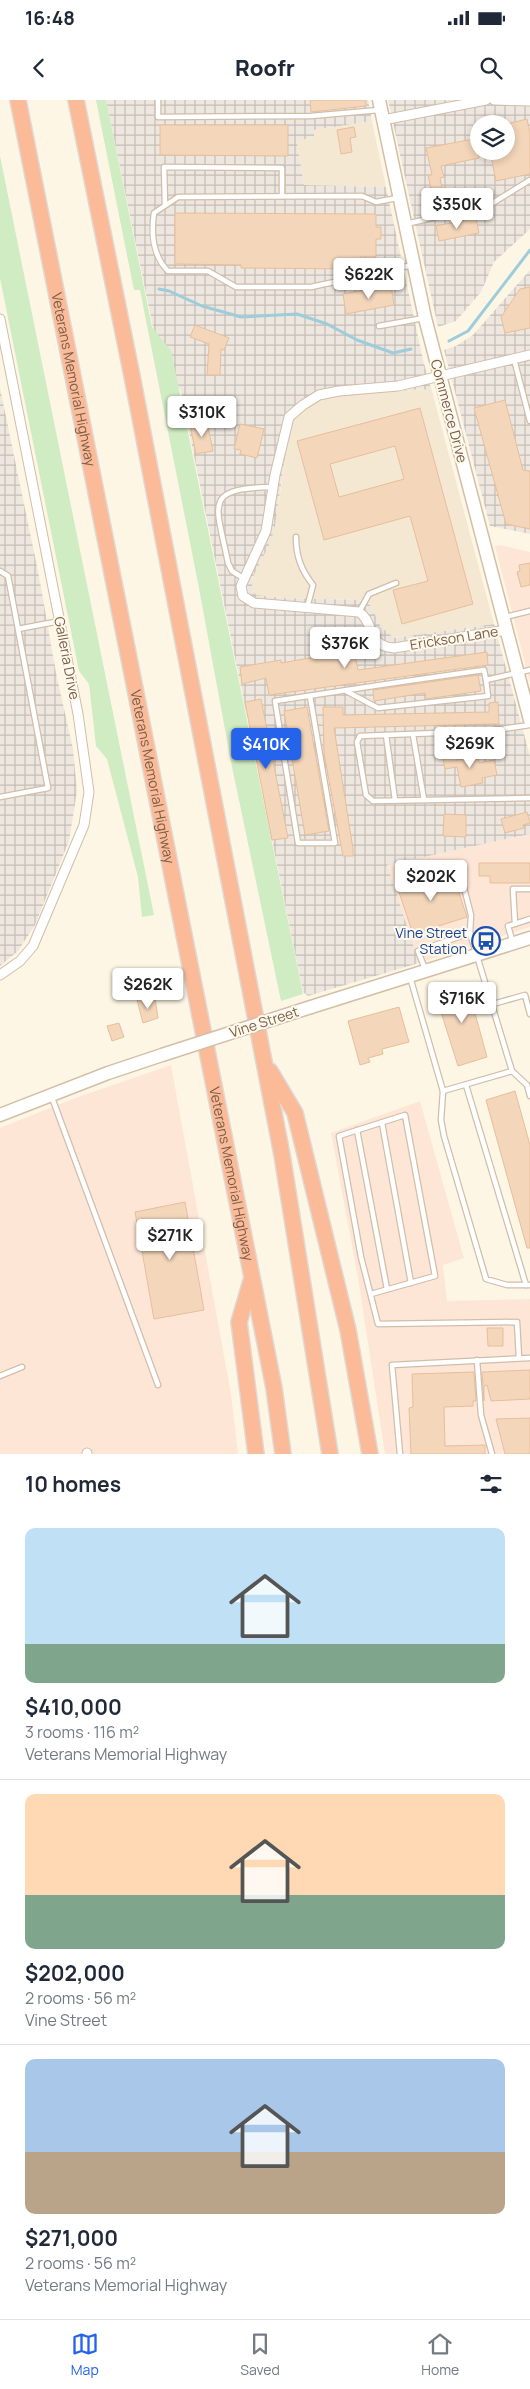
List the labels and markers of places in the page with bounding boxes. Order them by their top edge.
pin: $350K [422,188,492,230]
pin: $622K [334,258,404,300]
pin: $310K [167,396,237,438]
pin: $376K [310,626,380,669]
pin: $269K [435,726,505,769]
pin: $410K [231,728,301,770]
pin: $202K [396,860,466,902]
place label: Vine Street Station [395,923,467,958]
bus stop icon: Vine Street Station [471,926,501,956]
pin: $262K [113,968,183,1010]
pin: $716K [427,982,497,1024]
pin: $271K [135,1218,205,1261]

